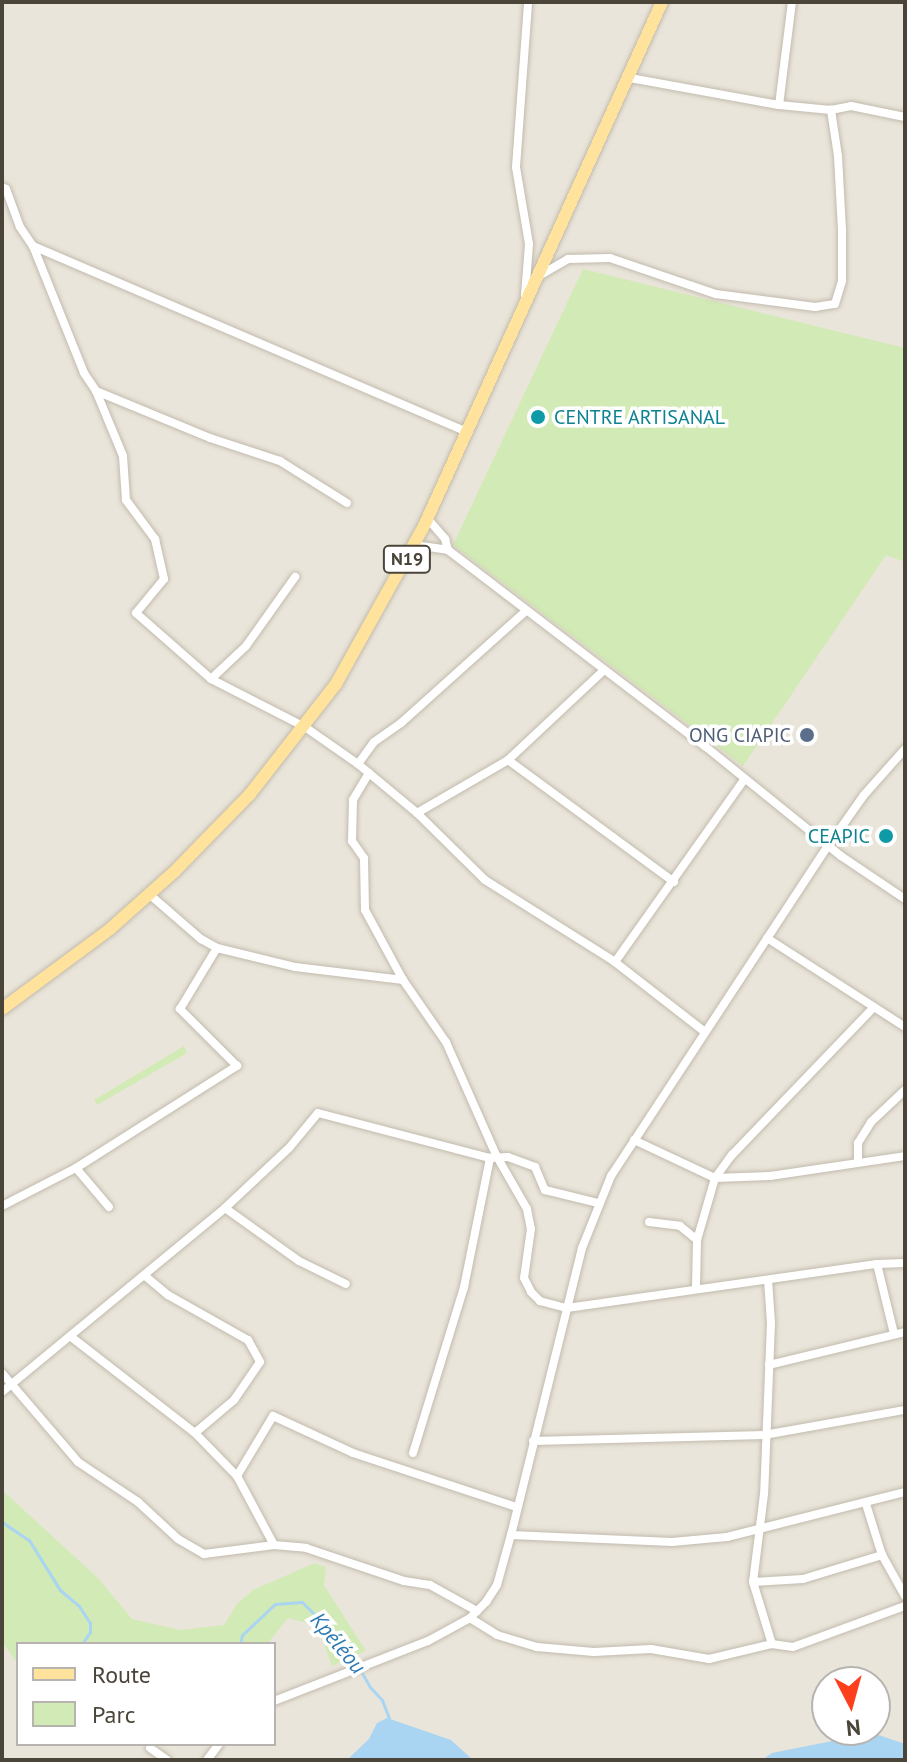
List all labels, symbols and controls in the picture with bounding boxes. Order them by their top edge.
place label: CENTRE ARTISANAL [554,405,726,429]
marker: CENTRE ARTISANAL [529,408,547,426]
road number: N19 [381,545,433,573]
place label: ONG CIAPIC [689,723,791,747]
marker: ONG CIAPIC [798,726,816,744]
place label: CEAPIC [808,824,870,848]
marker: CEAPIC [877,827,895,845]
water label: Kpéléou [305,1607,371,1679]
legend [16,1642,276,1746]
text: Route [92,1659,151,1690]
north arrow [811,1666,891,1746]
text: Parc [92,1699,135,1730]
text: N [845,1713,862,1743]

